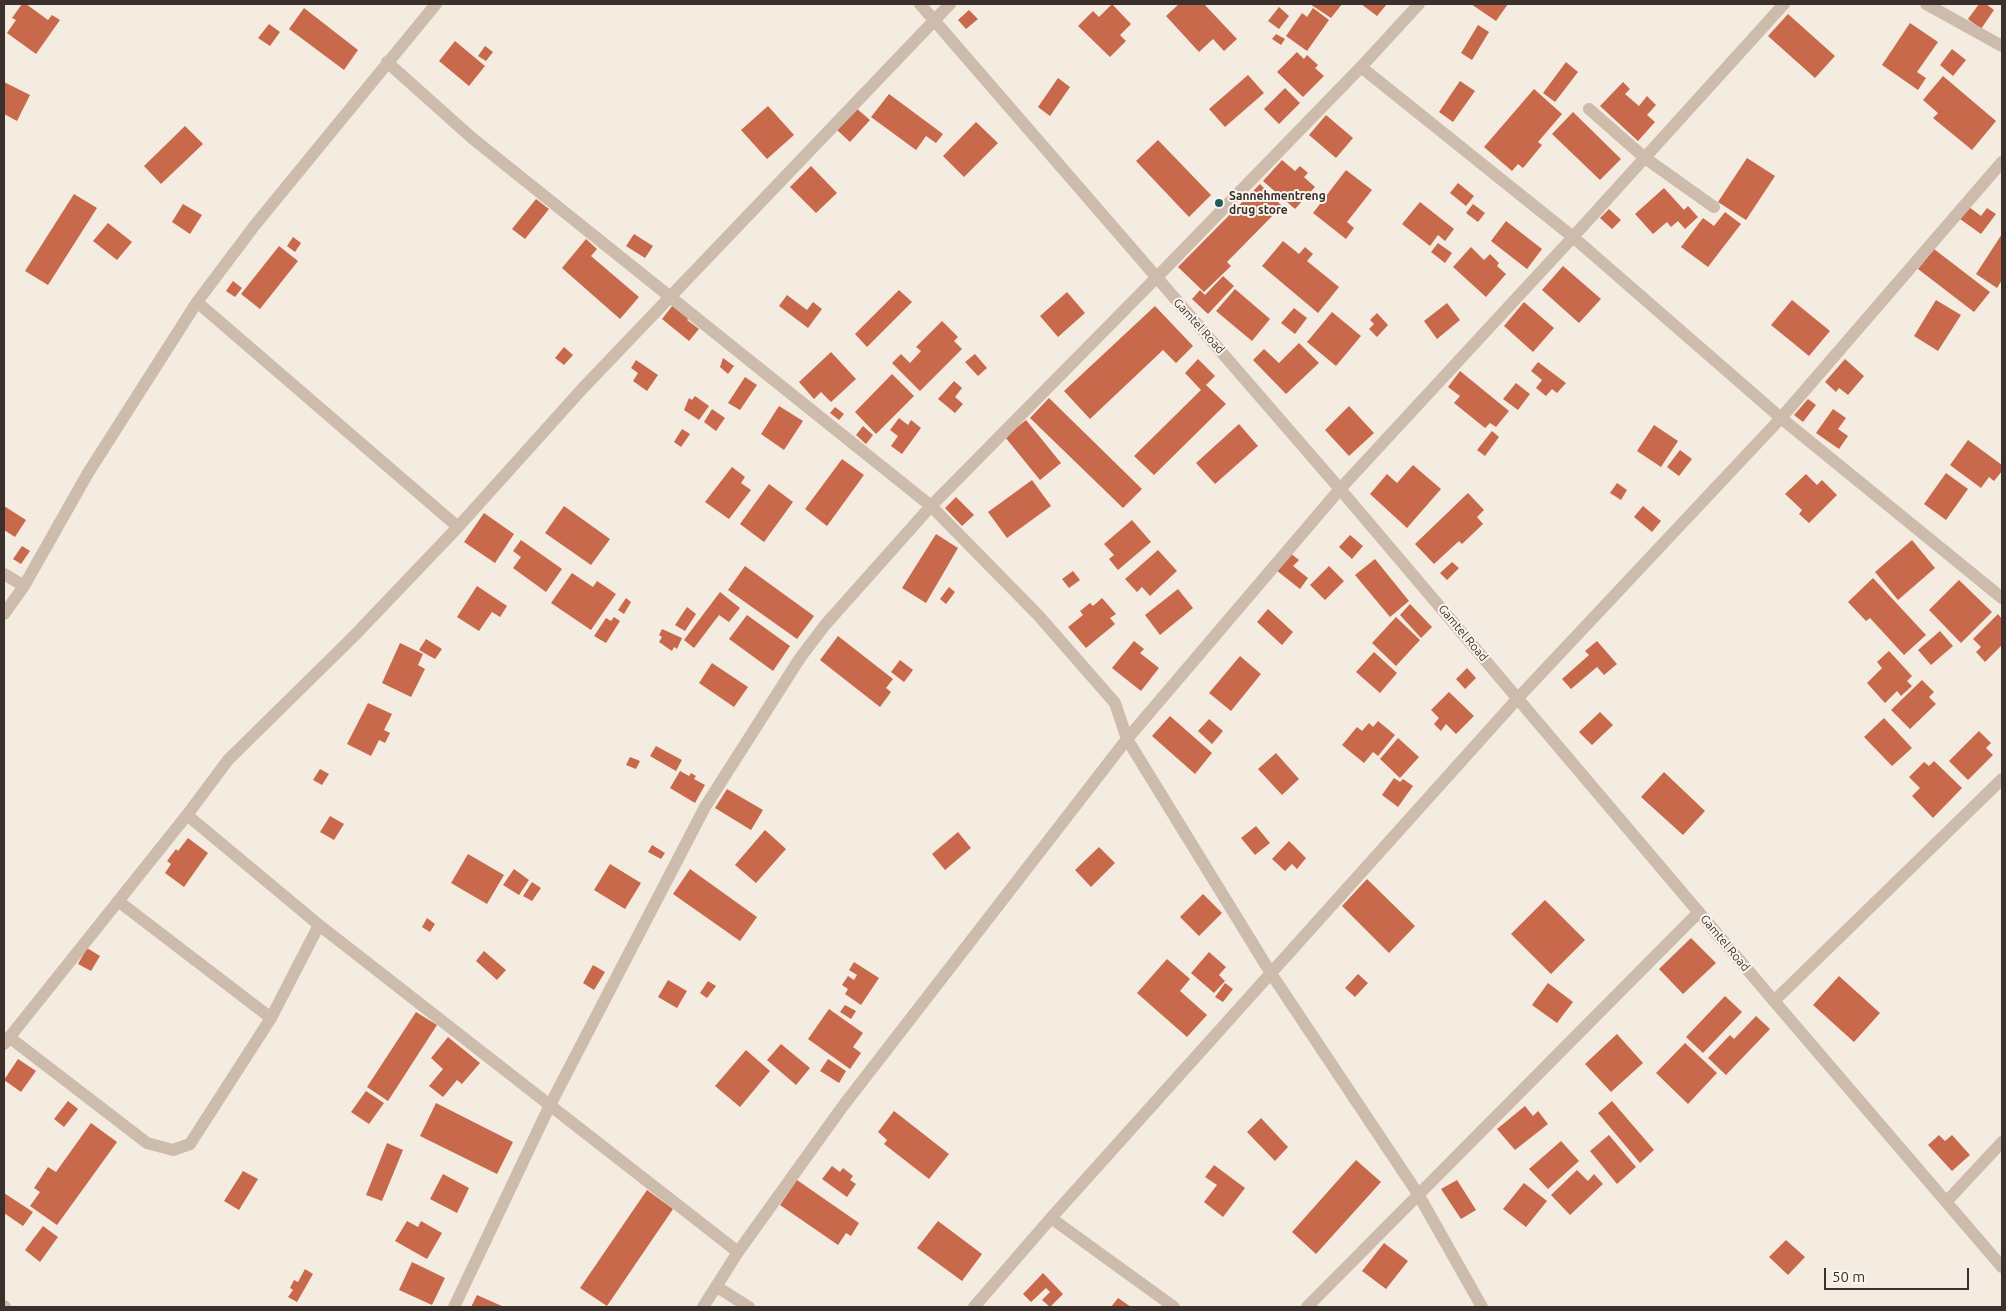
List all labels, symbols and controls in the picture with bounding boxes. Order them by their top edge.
place label: Sannehmentreng drug store [1229,189,1326,217]
marker: Sannehmentreng drug store [1213,197,1225,209]
street label: Gamtel Road [1170,295,1228,357]
street label: Gamtel Road [1435,602,1491,664]
street label: Gamtel Road [1697,912,1753,974]
scale bar [1826,1258,1971,1290]
text: 50 m [1832,1268,1865,1285]

